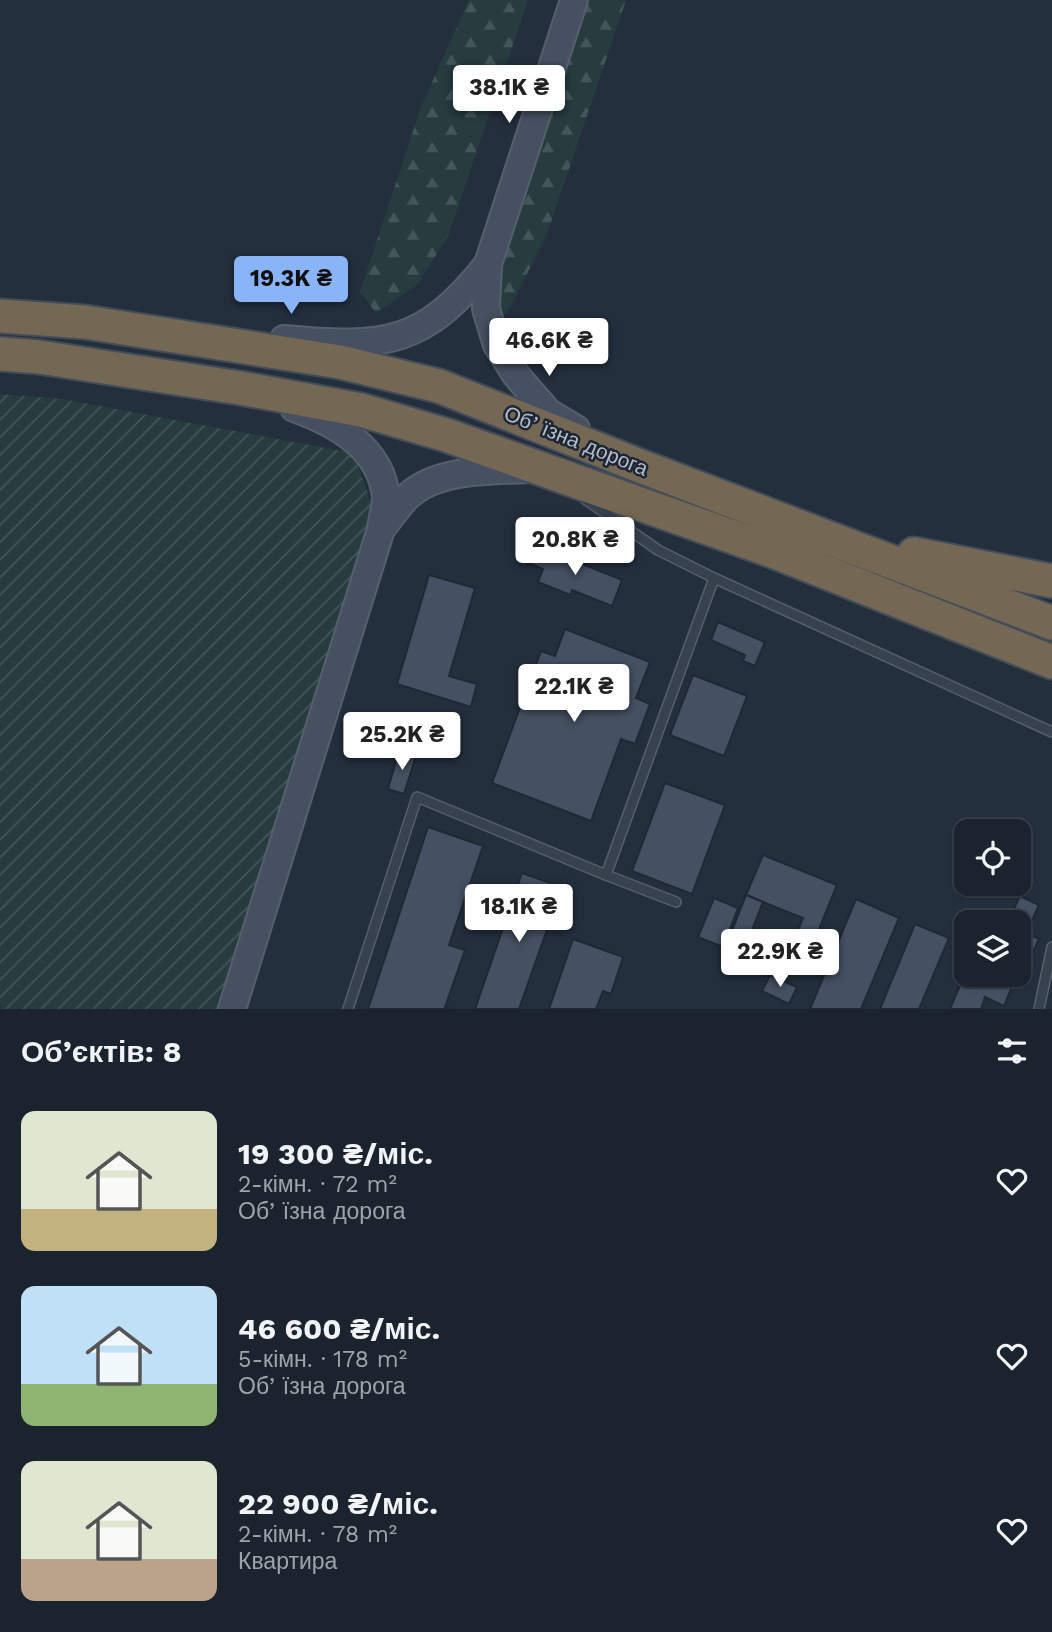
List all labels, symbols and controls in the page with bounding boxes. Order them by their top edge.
pin: 38.1K ₴ [444,66,574,125]
text: 38.1K ₴ [469,74,549,101]
pin: 19.3K ₴ [226,256,356,316]
text: 19.3K ₴ [250,265,332,292]
pin: 46.6K ₴ [484,318,614,378]
text: 46.6K ₴ [505,327,593,354]
street label: Обʼїзна дорога [501,400,652,481]
pin: 20.8K ₴ [510,518,640,577]
text: 20.8K ₴ [531,526,619,553]
pin: 22.1K ₴ [509,664,639,724]
text: 22.1K ₴ [534,673,614,700]
pin: 25.2K ₴ [337,712,467,772]
text: 25.2K ₴ [359,721,445,748]
map controls [954,819,1031,987]
button: locate [954,819,1031,896]
pin: 18.1K ₴ [454,884,584,944]
text: 18.1K ₴ [481,893,557,920]
button: layers [954,910,1031,987]
pin: 22.9K ₴ [715,930,845,989]
text: 22.9K ₴ [737,938,823,965]
icon: filters [993,1032,1031,1070]
text: Об’єктів: 8 [21,1034,182,1069]
text: 19 300 ₴/міс. [238,1136,433,1171]
icon: home [77,1139,161,1223]
icon: heart [993,1162,1031,1200]
text: 2-кімн. · 72 m² [238,1171,397,1198]
text: Обʼїзна дорога [238,1198,406,1225]
text: 46 600 ₴/міс. [238,1311,440,1346]
icon: home [77,1314,161,1398]
icon: heart [993,1337,1031,1375]
text: 5-кімн. · 178 m² [238,1346,407,1373]
text: Обʼїзна дорога [238,1373,406,1400]
text: 22 900 ₴/міс. [238,1486,438,1521]
icon: home [77,1489,161,1573]
icon: heart [993,1512,1031,1550]
text: 2-кімн. · 78 m² [238,1521,397,1548]
text: Квартира [238,1548,337,1575]

